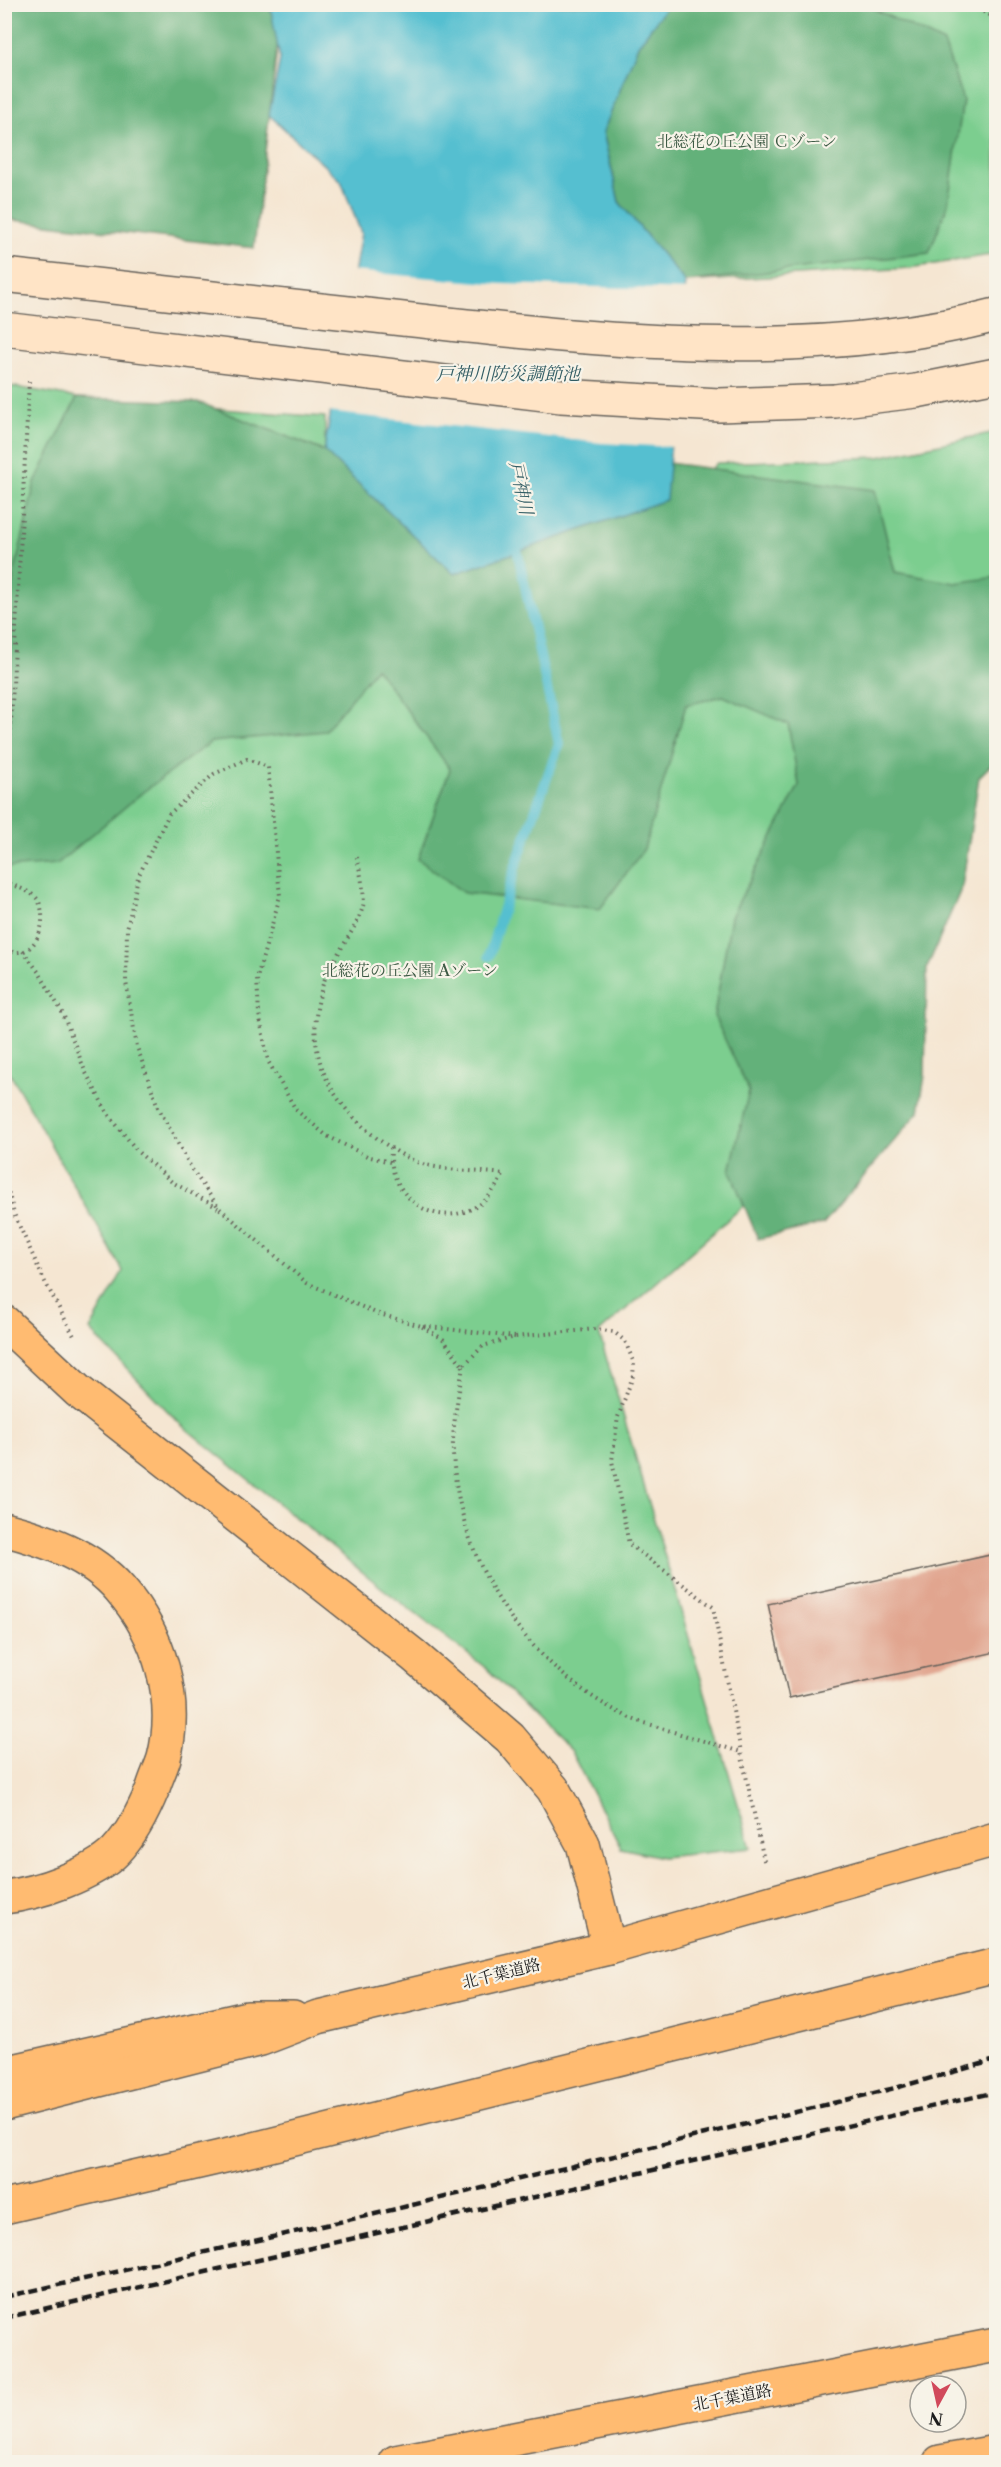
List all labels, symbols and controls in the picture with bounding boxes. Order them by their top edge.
park label: 北総花の丘公園 Ｃゾーン [657,131,837,151]
water label: 戸神川防災調節池 [436,363,582,385]
water label: 戸神川 [505,459,538,519]
park label: 北総花の丘公園 Aゾーン [322,960,498,980]
street label: 北千葉道路 [460,1954,542,1992]
north arrow [908,2374,968,2434]
street label: 北千葉道路 [691,2380,773,2414]
text: N [928,2408,944,2430]

